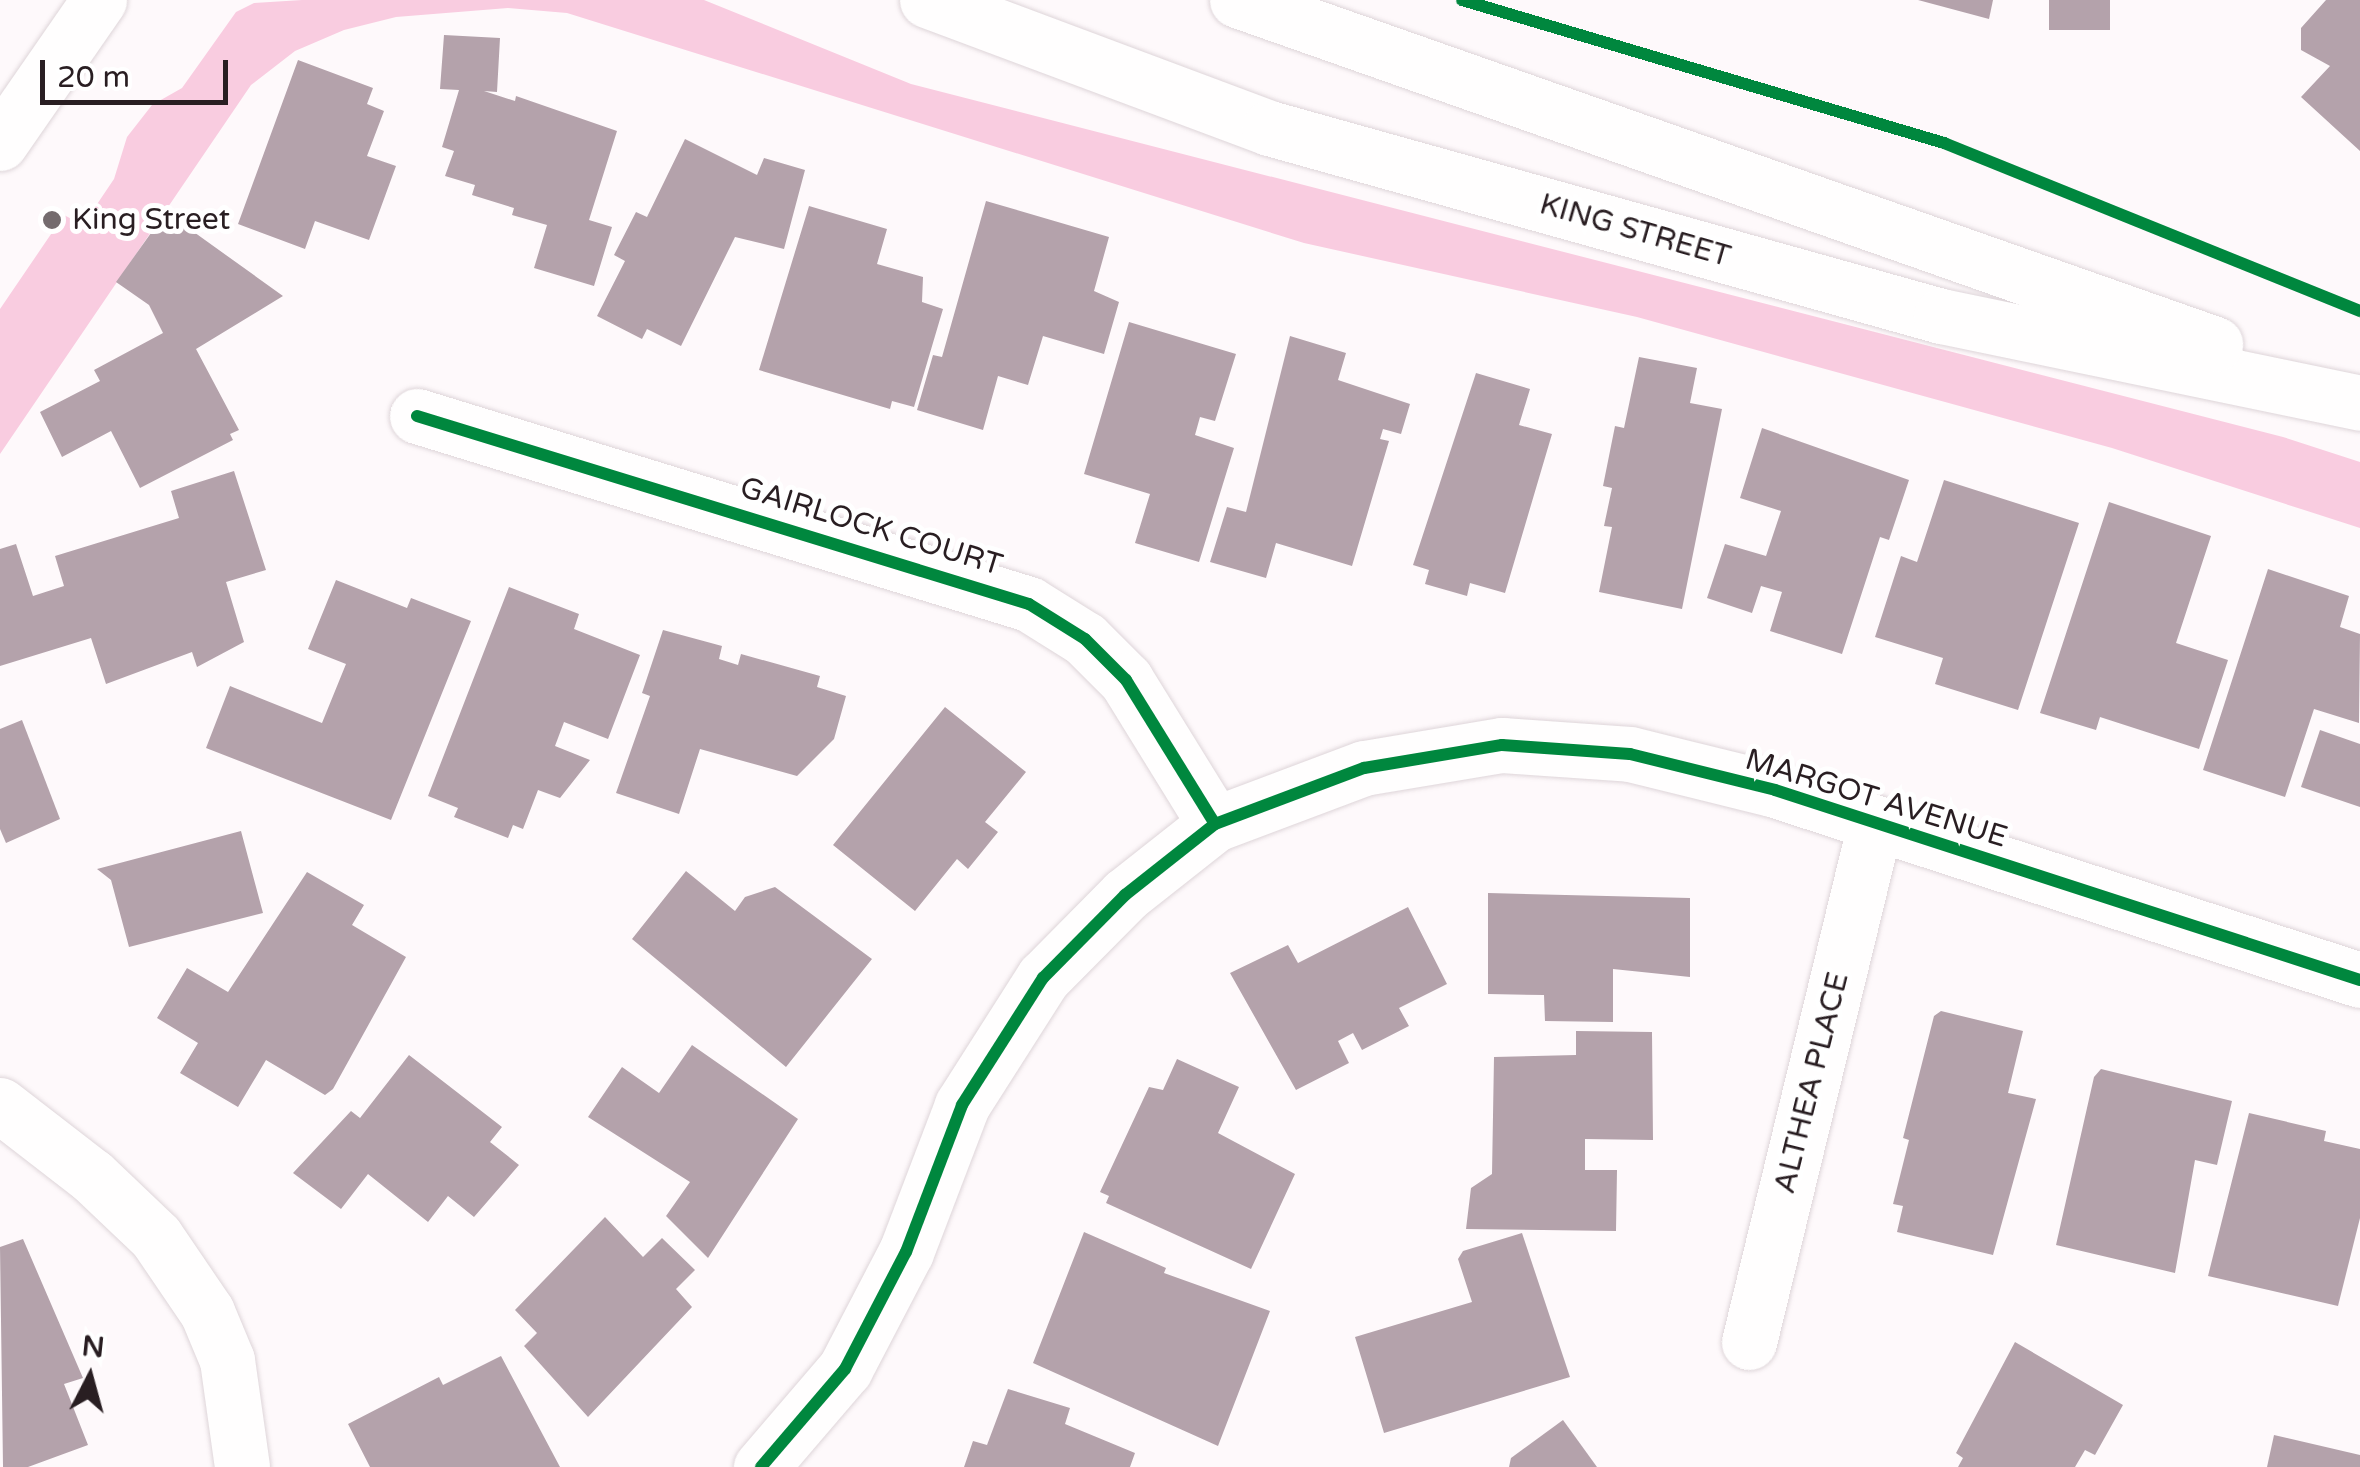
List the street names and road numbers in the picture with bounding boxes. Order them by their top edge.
street label: KING STREET [1535,187,1735,275]
street label: GAIRLOCK COURT [736,470,1006,584]
street label: MARGOT AVENUE [1741,742,2011,856]
street label: ALTHEA PLACE [1767,969,1857,1197]

